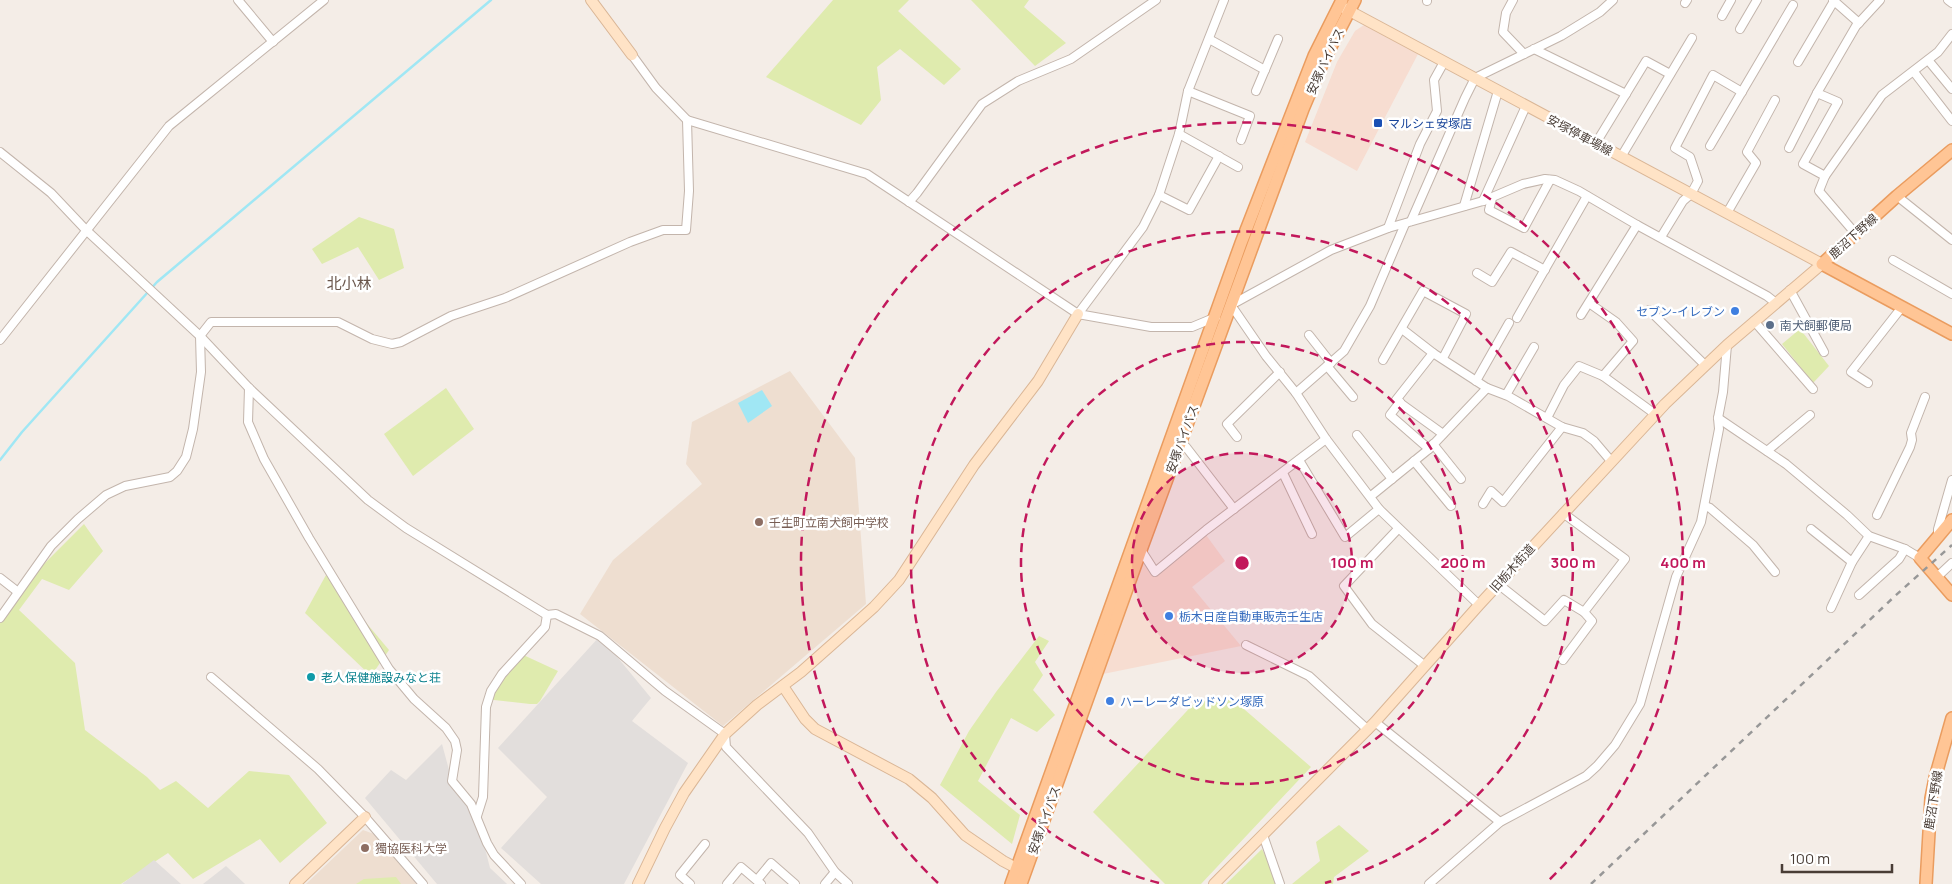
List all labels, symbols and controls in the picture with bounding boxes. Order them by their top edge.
street label: 安塚バイパス [1302,25,1348,97]
street label: 安塚停車場線 [1544,111,1616,159]
place label: マルシェ安塚店 [1388,115,1472,132]
marker: マルシェ安塚店 [1372,117,1384,129]
street label: 鹿沼下野線 [1825,210,1881,262]
district label: 北小林 [326,273,372,294]
place label: セブン-イレブン [1636,303,1725,320]
marker: セブン-イレブン [1729,305,1741,317]
place label: 南犬飼郵便局 [1780,317,1852,334]
marker: 南犬飼郵便局 [1764,319,1776,331]
street label: 安塚バイパス [1162,402,1202,476]
place label: 壬生町立南犬飼中学校 [769,514,889,531]
marker: 壬生町立南犬飼中学校 [753,516,765,528]
street label: 旧栃木街道 [1486,540,1538,596]
text: 100 m [1331,552,1373,573]
text: 200 m [1440,552,1486,573]
text: 300 m [1551,552,1595,573]
text: 400 m [1660,552,1706,573]
centre of rings [1233,554,1251,572]
place label: 栃木日産自動車販売壬生店 [1179,608,1323,625]
marker: 栃木日産自動車販売壬生店 [1163,610,1175,622]
place label: 老人保健施設みなと荘 [321,669,441,686]
marker: 老人保健施設みなと荘 [305,671,317,683]
place label: ハーレーダビッドソン塚原 [1120,693,1264,710]
marker: ハーレーダビッドソン塚原 [1104,695,1116,707]
street label: 鹿沼下野線 [1920,769,1946,831]
street label: 安塚バイパス [1024,783,1064,857]
place label: 獨協医科大学 [375,840,447,857]
marker: 獨協医科大学 [359,842,371,854]
scale bar [1782,842,1892,874]
text: 100 m [1790,848,1830,869]

